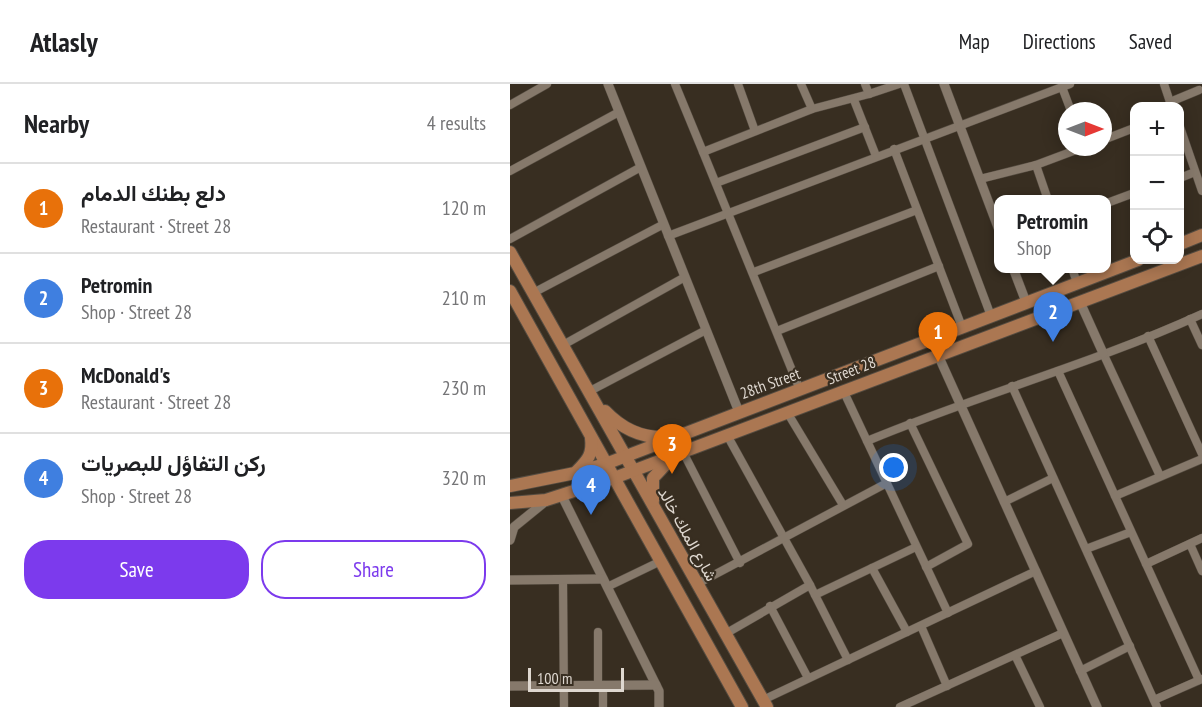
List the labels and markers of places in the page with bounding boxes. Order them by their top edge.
pin: 2 [1034,292,1072,342]
pin: 1 [918,312,958,362]
pin: 3 [652,424,692,474]
pin: 4 [572,466,610,515]

